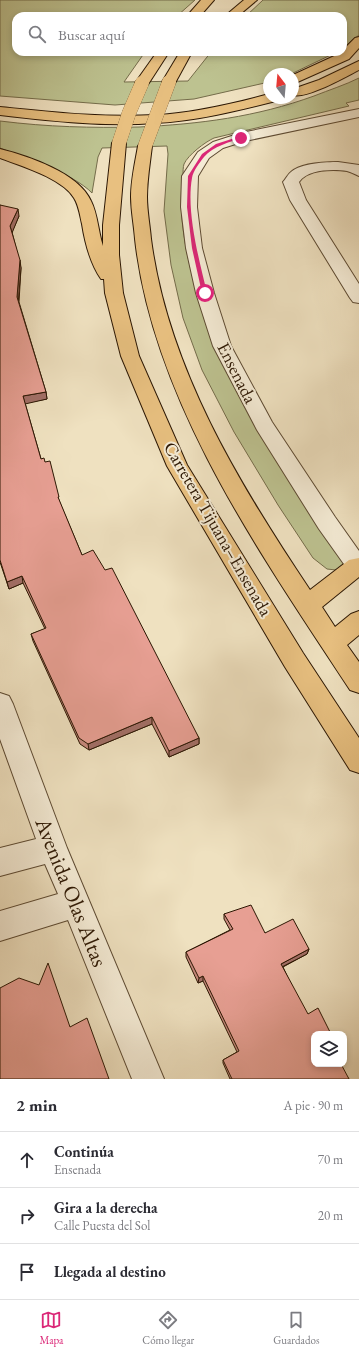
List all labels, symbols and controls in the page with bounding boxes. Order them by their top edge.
search box [12,12,347,56]
icon: search [26,23,48,45]
text: Buscar aquí [58,25,125,44]
north arrow [263,68,299,104]
route end [232,129,250,147]
route start [196,284,214,302]
street label: Ensenada [212,338,263,408]
street label: Carretera Tijuana–Ensenada [159,437,278,621]
street label: Avenida Olas Altas [28,812,115,971]
map controls [311,1031,347,1067]
button: layers [311,1031,347,1067]
text: 2 min [16,1094,57,1116]
text: A pie · 90 m [283,1097,343,1114]
text: Continúa [54,1142,114,1161]
icon: ahead [16,1149,38,1171]
text: 70 m [318,1151,343,1168]
text: Ensenada [54,1161,101,1178]
text: Gira a la derecha [54,1198,158,1217]
icon: right [16,1205,38,1227]
text: 20 m [318,1207,343,1224]
text: Calle Puesta del Sol [54,1217,150,1234]
icon: arrive [16,1261,38,1283]
text: Llegada al destino [54,1262,166,1281]
tab: Mapa [39,1309,63,1347]
tab: Cómo llegar [142,1309,194,1347]
tab: Guardados [273,1309,320,1347]

